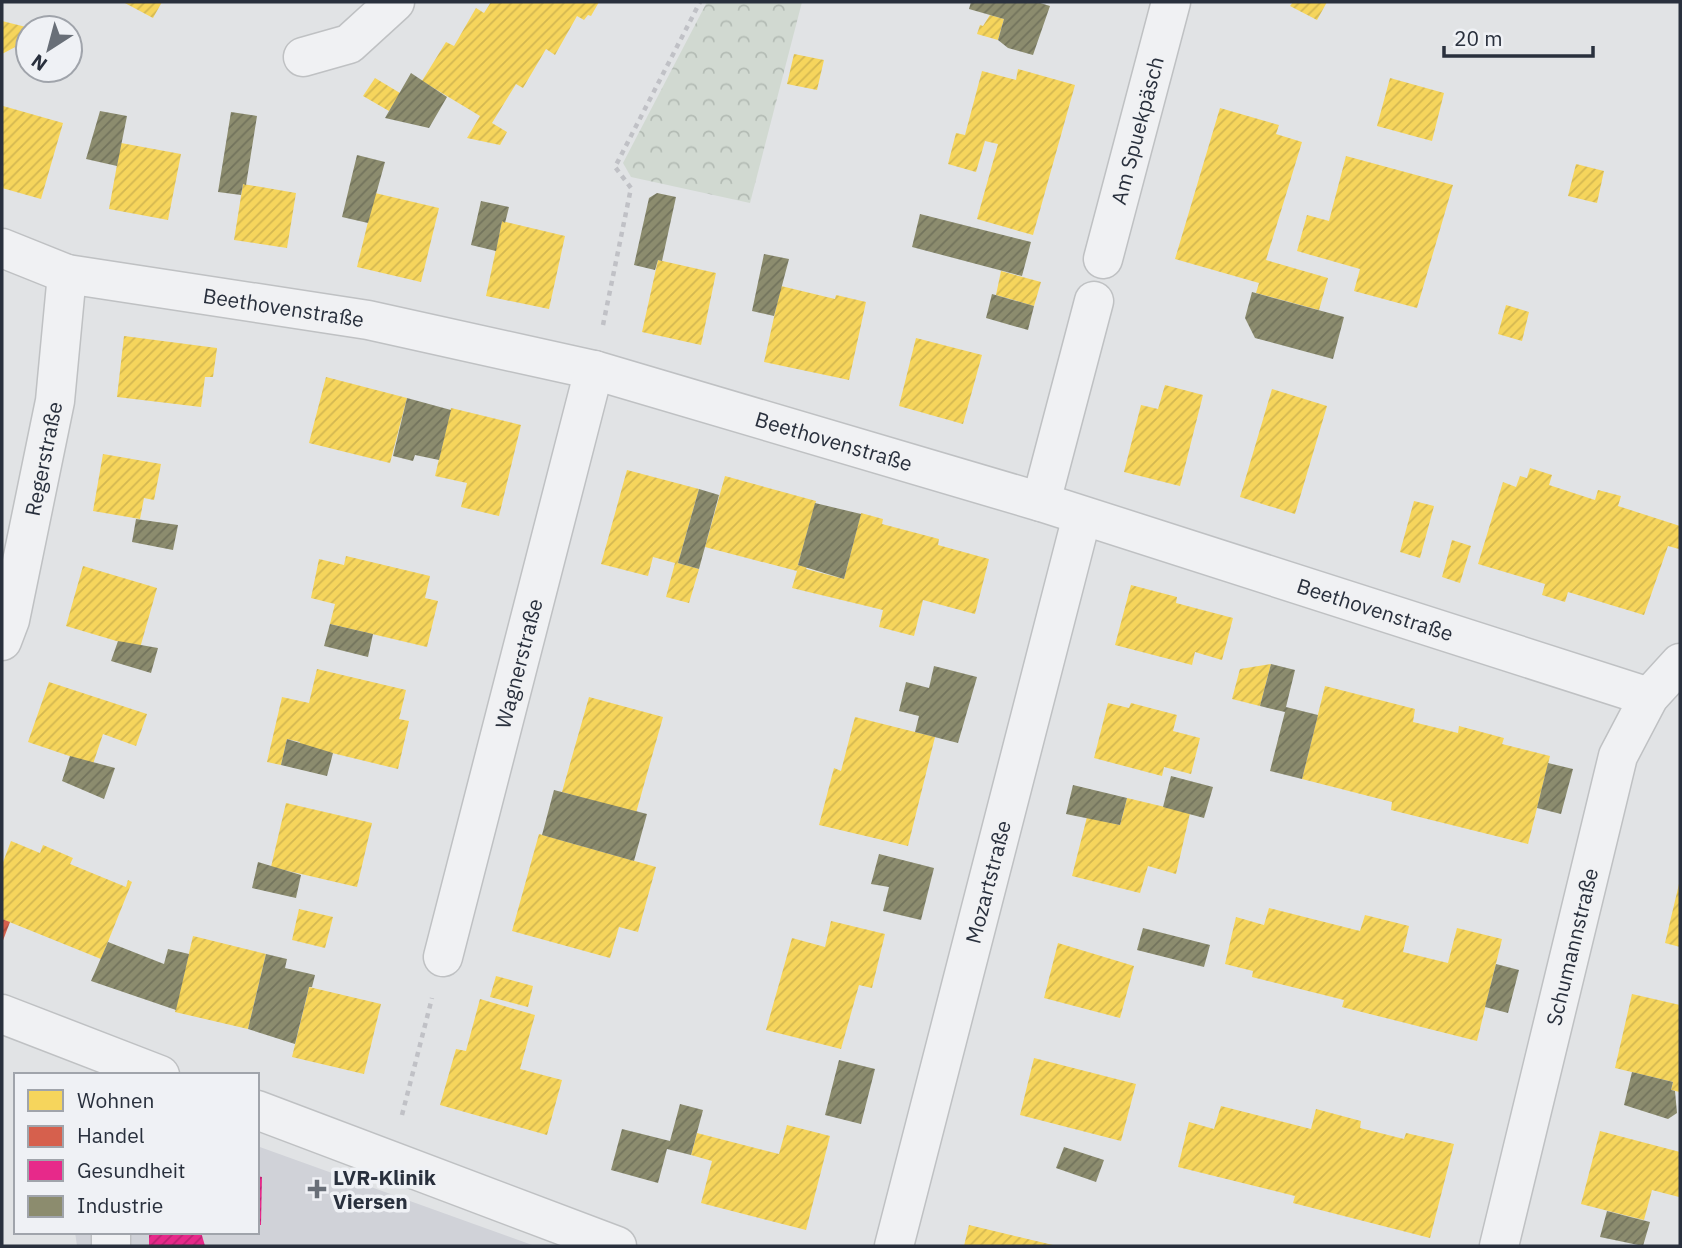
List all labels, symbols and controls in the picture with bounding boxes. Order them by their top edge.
north arrow [14,14,84,84]
scale bar [1444,14,1593,58]
text: 20 m [1454,24,1503,52]
text: N [26,49,52,77]
street label: Am Spuekpäsch [1104,53,1170,207]
street label: Beethovenstraße [201,281,366,333]
street label: Regerstraße [18,399,69,519]
street label: Beethovenstraße [752,404,916,477]
street label: Beethovenstraße [1293,571,1457,647]
street label: Wagnerstraße [488,596,549,732]
street label: Mozartstraße [958,817,1017,946]
street label: Schumannstraße [1539,865,1604,1028]
legend [14,1073,259,1234]
text: Wohnen [77,1086,154,1114]
text: Handel [77,1121,145,1149]
text: Gesundheit [77,1156,185,1184]
place label: LVR-Klinik Viersen [333,1163,437,1215]
marker: LVR-Klinik Viersen [307,1179,327,1199]
text: Industrie [77,1191,163,1219]

